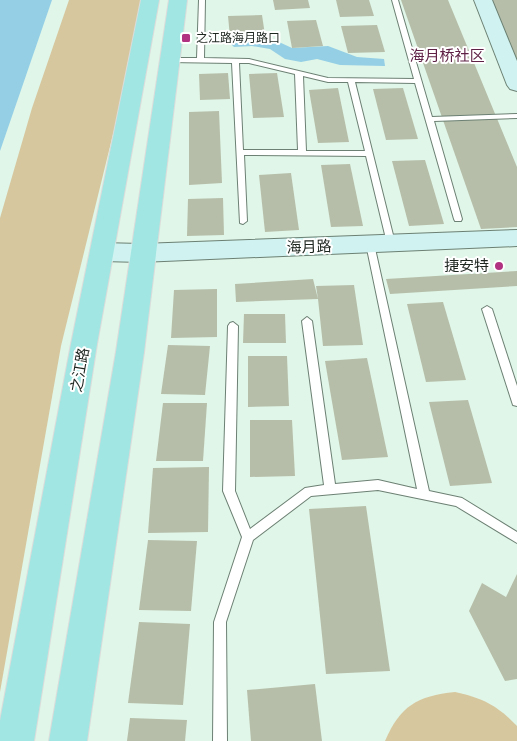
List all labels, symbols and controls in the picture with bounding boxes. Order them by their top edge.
place label: 之江路海月路口 [196,30,280,45]
marker: 之江路海月路口 [180,32,192,44]
district label: 海月桥社区 [409,46,485,65]
street label: 海月路 [286,236,332,257]
place label: 捷安特 [444,256,489,275]
marker: 捷安特 [493,260,505,272]
street label: 之江路 [66,346,93,394]

